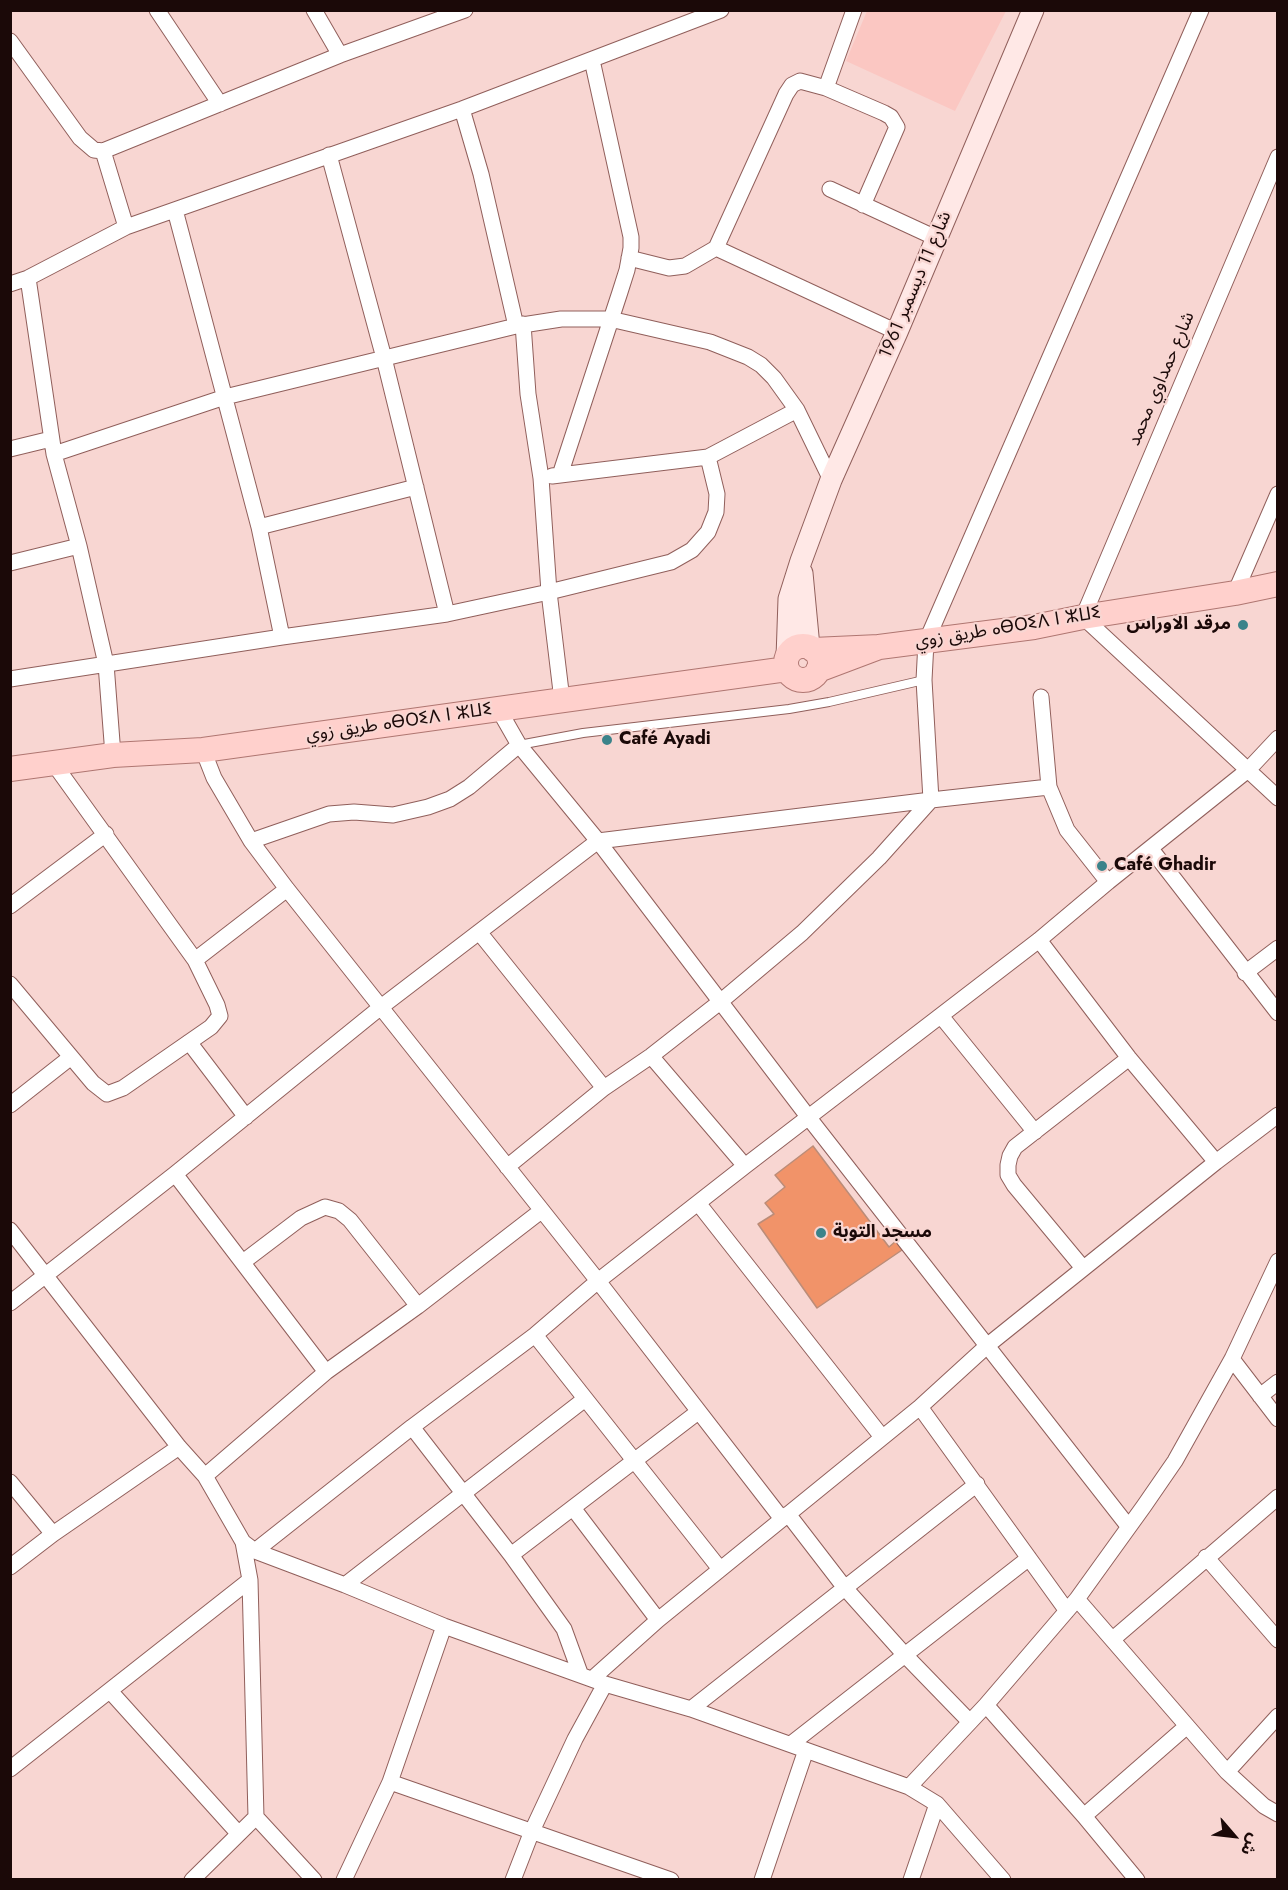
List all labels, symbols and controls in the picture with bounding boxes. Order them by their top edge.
street label: شارع 11 ديسمبر 1961 [875,208,957,362]
street label: شارع حمداوي محمد [1124,309,1200,449]
street label: طريق زوي ⴰⴱⵔⵉⴷ ⵏ ⵣⵡⵉ [914,603,1102,653]
place label: مرقد الاوراس [1126,614,1231,636]
marker: مرقد الاوراس [1236,618,1250,632]
street label: طريق زوي ⴰⴱⵔⵉⴷ ⵏ ⵣⵡⵉ [305,699,493,747]
place label: Café Ayadi [619,729,711,751]
marker: Café Ayadi [600,733,614,747]
place label: Café Ghadir [1114,855,1216,877]
marker: Café Ghadir [1095,859,1109,873]
place label: مسجد التوبة [833,1222,932,1244]
marker: مسجد التوبة [814,1226,828,1240]
north arrow [1204,1806,1264,1866]
text: ش [1235,1830,1266,1860]

